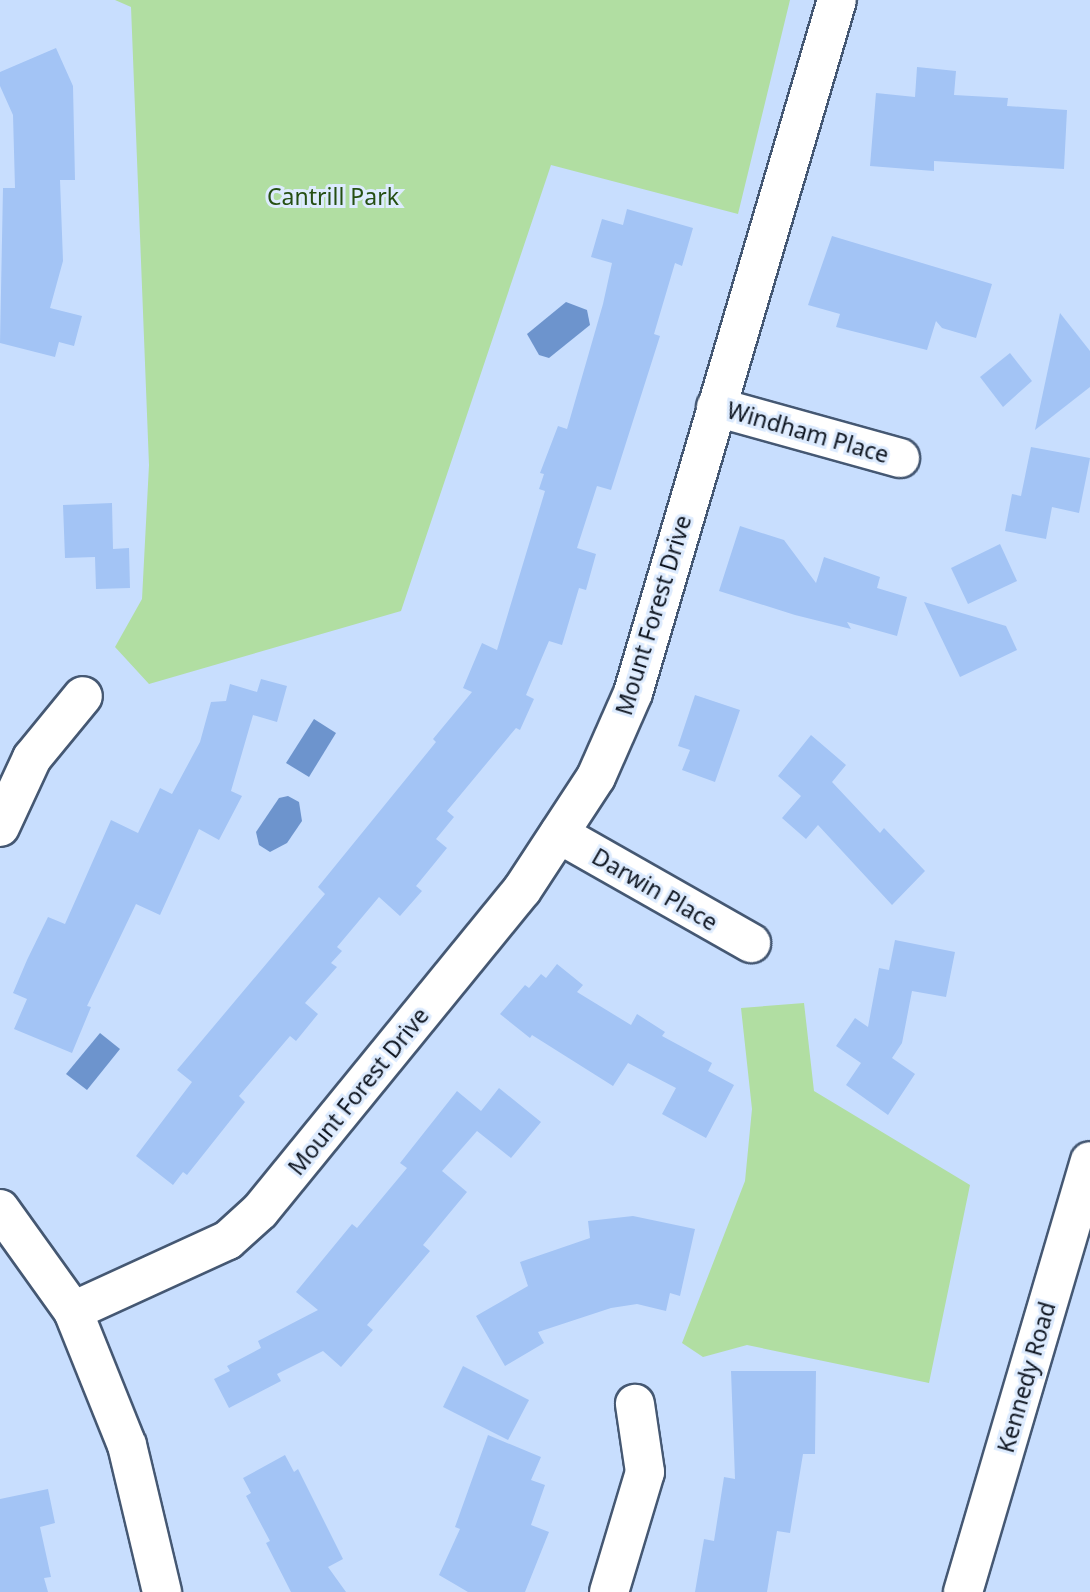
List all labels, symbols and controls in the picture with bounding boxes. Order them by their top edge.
park label: Cantrill Park [267,182,399,210]
street label: Windham Place [724,396,892,468]
street label: Mount Forest Drive [609,512,697,718]
street label: Darwin Place [587,842,723,936]
street label: Mount Forest Drive [282,1002,434,1180]
street label: Kennedy Road [991,1298,1061,1456]

